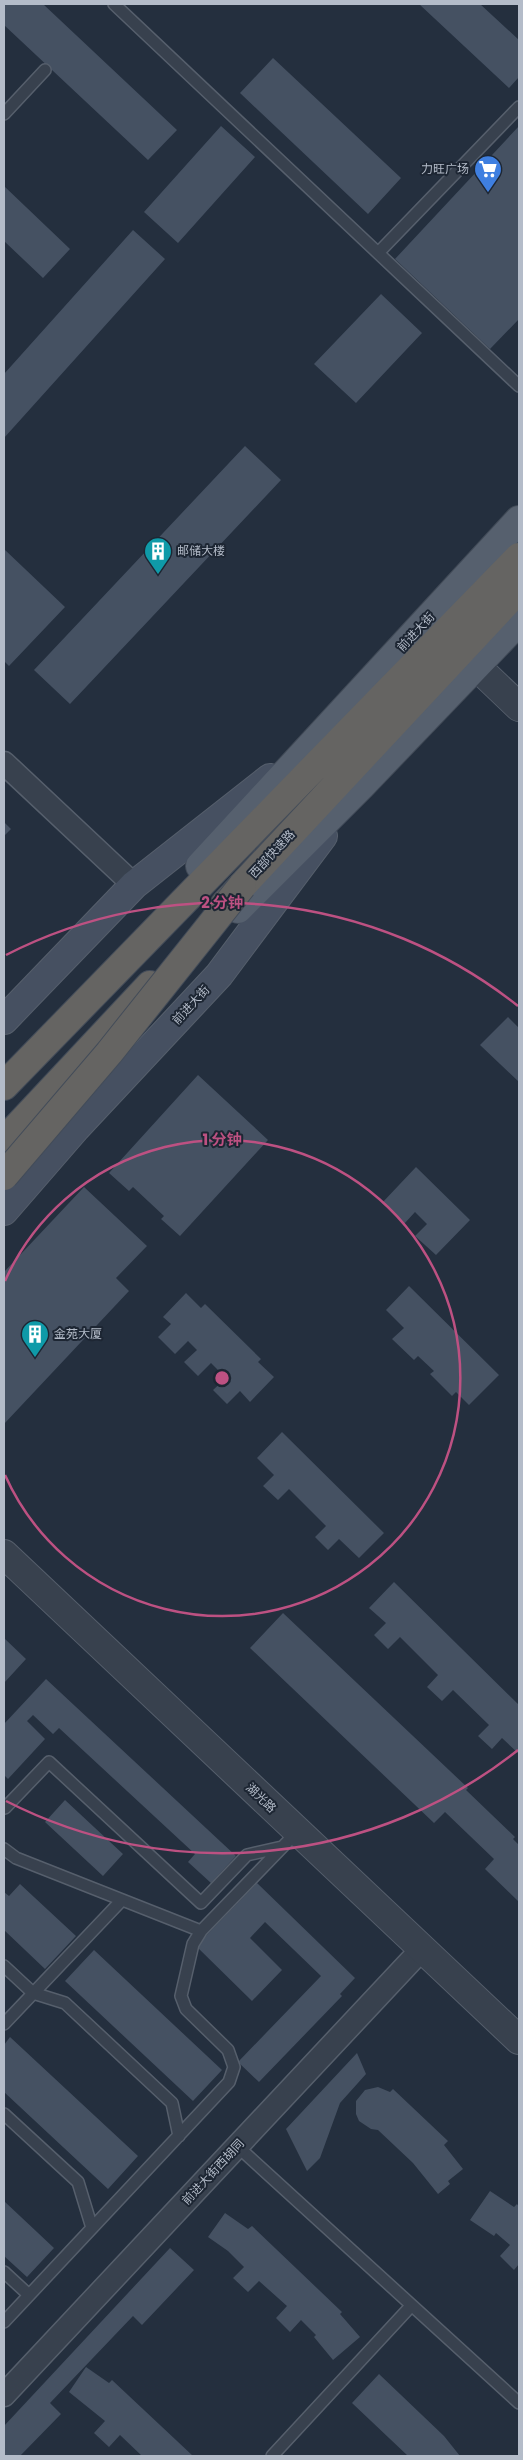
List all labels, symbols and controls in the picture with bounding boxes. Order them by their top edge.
supermarket icon: 力旺广场 [473,154,503,193]
place label: 力旺广场 [421,160,469,177]
building icon: 邮储大楼 [143,536,173,575]
place label: 邮储大楼 [177,542,225,559]
street label: 前进大街 [393,608,438,655]
street label: 西部快速路 [245,826,298,881]
text: 2 分钟 [201,892,243,913]
street label: 前进大街 [168,981,213,1028]
text: 1 分钟 [203,1129,241,1150]
building icon: 金苑大厦 [20,1319,50,1358]
place label: 金苑大厦 [54,1325,102,1342]
centre of rings [213,1369,231,1387]
street label: 湖光路 [242,1779,280,1816]
street label: 前进大街西胡同 [178,2135,248,2208]

